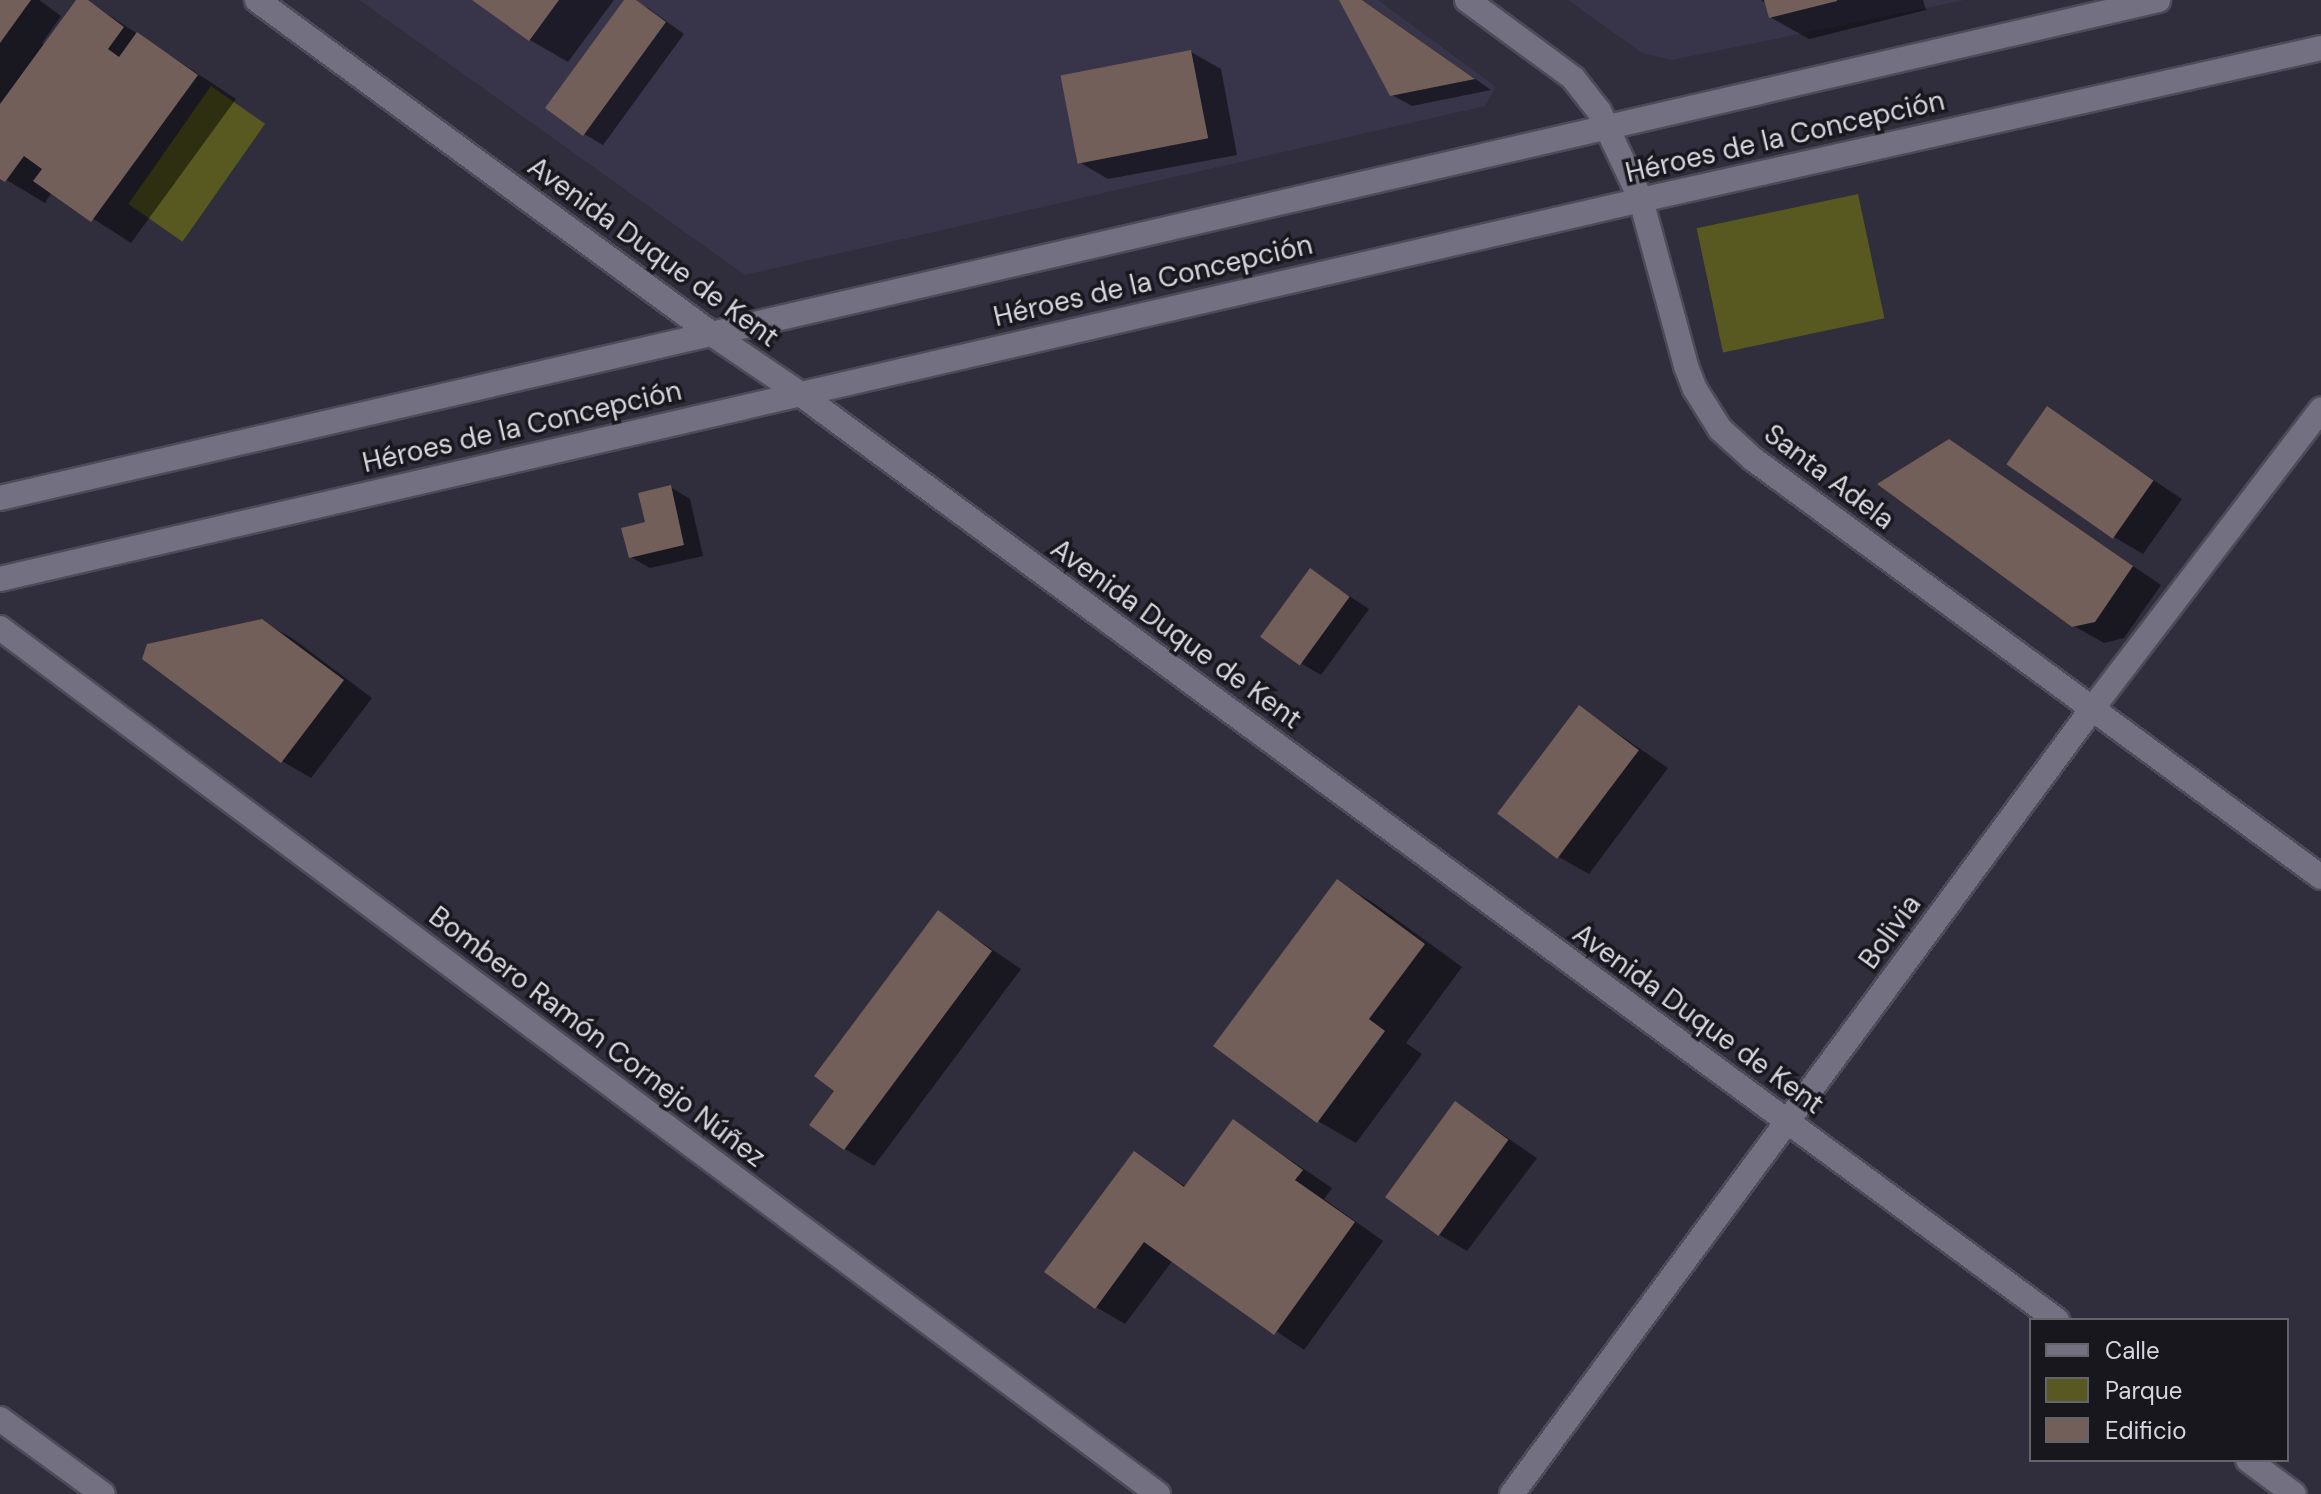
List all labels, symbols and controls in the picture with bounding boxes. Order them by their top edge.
street label: Héroes de la Concepción [1622,84,1948,190]
street label: Avenida Duque de Kent [521,150,785,354]
street label: Héroes de la Concepción [990,228,1316,334]
street label: Héroes de la Concepción [359,374,685,480]
street label: Santa Adela [1757,417,1901,537]
street label: Avenida Duque de Kent [1044,532,1308,736]
street label: Bolivia [1852,888,1928,976]
street label: Bombero Ramón Cornejo Núñez [422,900,772,1174]
street label: Avenida Duque de Kent [1566,917,1830,1121]
legend [2029,1318,2289,1462]
text: Calle [2105,1335,2160,1366]
text: Parque [2105,1375,2182,1406]
text: Edificio [2105,1415,2187,1446]

